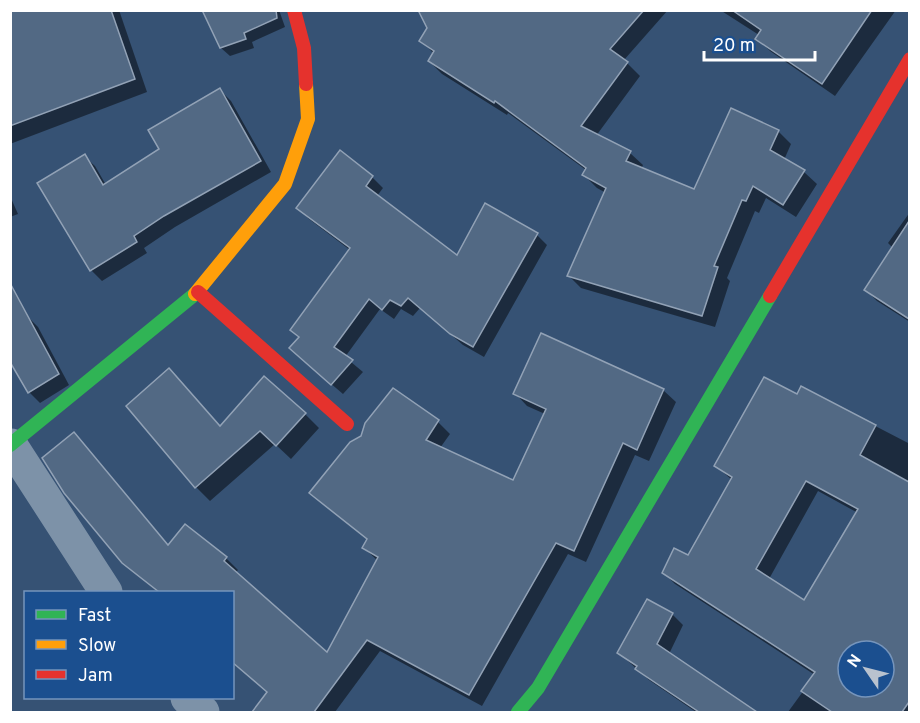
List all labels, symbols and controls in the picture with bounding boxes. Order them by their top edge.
scale bar [704,24,815,62]
text: 20 m [713,35,755,58]
legend [24,591,234,699]
text: Fast [78,605,111,628]
text: Slow [78,635,116,658]
north arrow [836,639,896,699]
text: N [844,651,867,672]
text: Jam [78,665,113,688]

